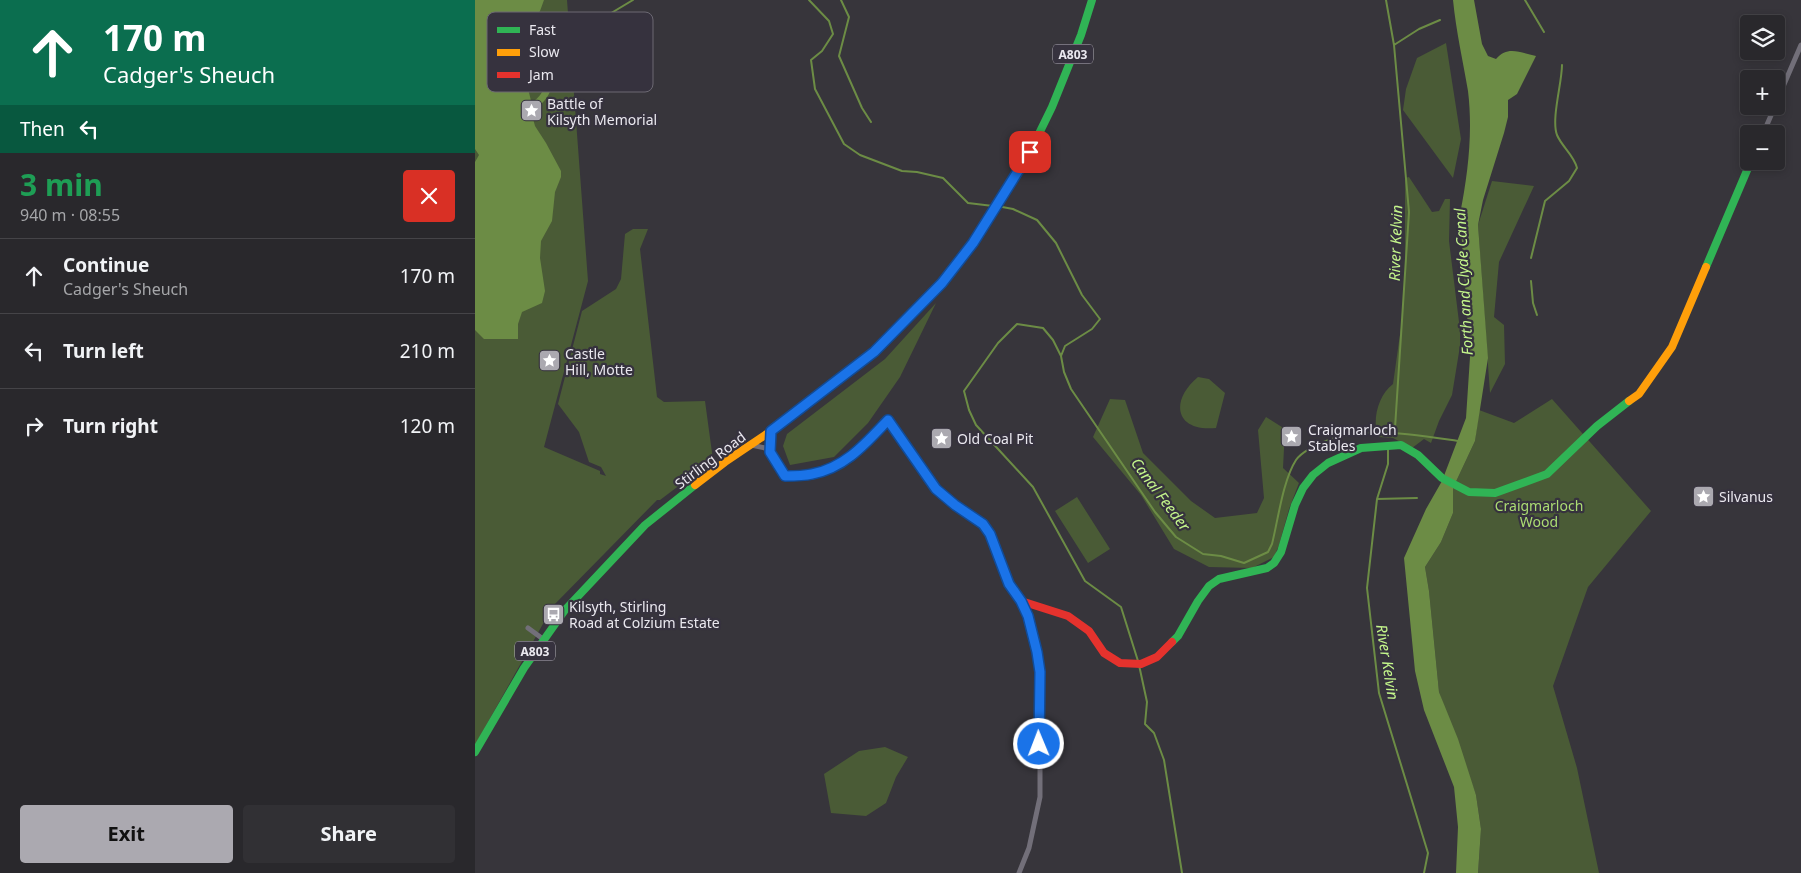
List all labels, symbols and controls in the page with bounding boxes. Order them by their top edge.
legend [487,12,653,92]
text: 170 m [103,14,206,61]
map controls [1740,15,1785,170]
button: layers [1740,15,1785,60]
icon: ahead [20,20,85,85]
text: Fast [529,20,556,39]
text: Slow [529,42,560,61]
road number: A803 [1053,44,1093,64]
text: Cadger's Sheuch [103,59,275,89]
text: Jam [527,65,554,84]
button: + [1740,70,1785,115]
place label: Battle of Kilsyth Memorial [547,94,657,129]
place icon: Battle of Kilsyth Memorial [519,99,543,123]
icon: left [75,115,103,143]
text: Then [20,116,65,142]
button: − [1740,125,1785,170]
pin [1009,131,1051,173]
icon: arrive [1016,138,1044,166]
text: 3 min [20,164,103,205]
button: close [403,170,455,222]
text: 940 m · 08:55 [20,204,120,226]
water label: River Kelvin [1384,205,1406,281]
water label: Forth and Clyde Canal [1449,207,1477,356]
text: Continue [63,252,149,278]
icon: ahead [20,262,48,290]
text: 170 m [400,263,455,289]
text: Cadger's Sheuch [63,278,188,300]
icon: left [20,337,48,365]
text: Turn left [63,338,144,364]
text: 210 m [400,338,455,364]
place label: Castle Hill, Motte [565,344,633,379]
place icon: Castle Hill, Motte [537,349,561,373]
icon: right [20,412,48,440]
text: Turn right [63,413,158,439]
text: 120 m [400,413,455,439]
place label: Craigmarloch Stables [1308,420,1397,455]
place icon: Craigmarloch Stables [1280,425,1304,449]
place icon: Old Coal Pit [929,426,953,450]
street label: Stirling Road [671,427,749,493]
place label: Old Coal Pit [957,429,1033,448]
water label: Canal Feeder [1127,453,1196,535]
place icon: Silvanus [1691,484,1715,508]
place label: Silvanus [1719,487,1773,506]
park label: Craigmarloch Wood [1495,496,1583,531]
place label: Kilsyth, Stirling Road at Colzium Estate [569,597,720,632]
bus stop icon: Kilsyth, Stirling Road at Colzium Estate [541,602,565,626]
water label: River Kelvin [1372,623,1404,701]
road number: A803 [515,641,555,660]
position arrow [1012,717,1064,769]
button: Exit [20,805,233,863]
button: Share [243,805,455,863]

